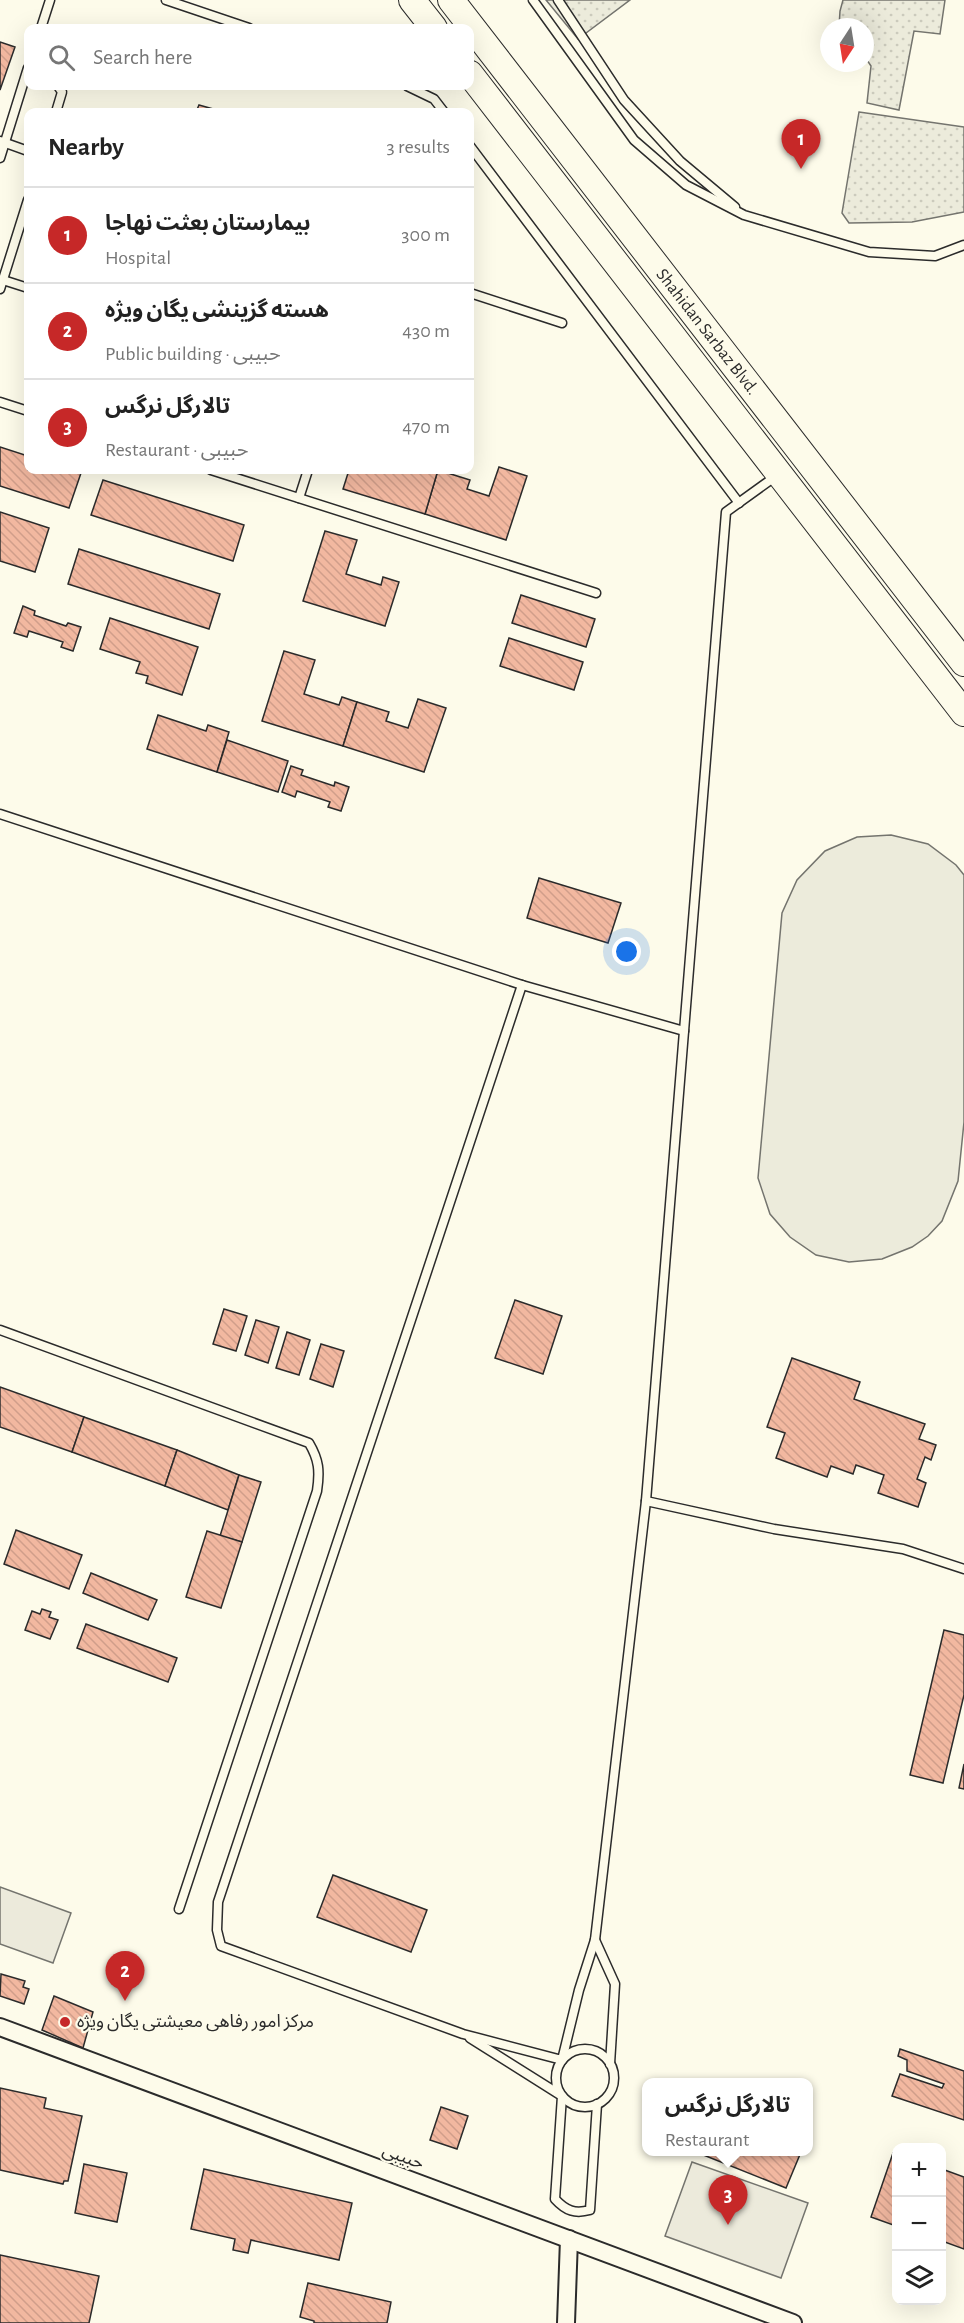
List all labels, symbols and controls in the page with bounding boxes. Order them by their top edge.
north arrow [820,18,874,72]
search box [24,24,474,90]
icon: search [45,41,78,74]
text: Search here [93,46,192,68]
pin: 1 [782,120,820,169]
text: Nearby [48,134,124,160]
text: 3 results [386,137,450,157]
text: بیمارستان بعثت نهاجا [105,212,310,234]
text: 1 [64,225,71,245]
text: 300 m [401,225,450,245]
text: Hospital [105,248,171,268]
street label: Shahidan Sarbaz Blvd. [652,266,762,398]
text: هسته گزینشی یگان ویژه [105,299,329,321]
text: 2 [63,321,72,341]
text: 430 m [402,321,450,341]
text: Public building · حبیبی [105,344,281,364]
text: تالارگل نرگس [105,395,230,417]
text: 3 [63,417,72,437]
text: 470 m [402,417,450,437]
text: Restaurant · حبیبی [105,440,249,460]
your location [612,937,641,966]
pin: 2 [106,1952,144,2001]
place label: مرکز امور رفاهی معیشتی یگان ویژه [77,2012,314,2032]
marker: مرکز امور رفاهی معیشتی یگان ویژه [58,2015,72,2029]
popup [642,2078,813,2156]
text: تالارگل نرگس [665,2094,790,2116]
text: Restaurant [665,2130,749,2150]
street label: حبیبی [379,2141,426,2174]
map controls [892,2143,946,2305]
button: + [892,2143,946,2197]
pin: 3 [708,2176,748,2225]
button: − [892,2197,946,2251]
button: layers [892,2251,946,2305]

